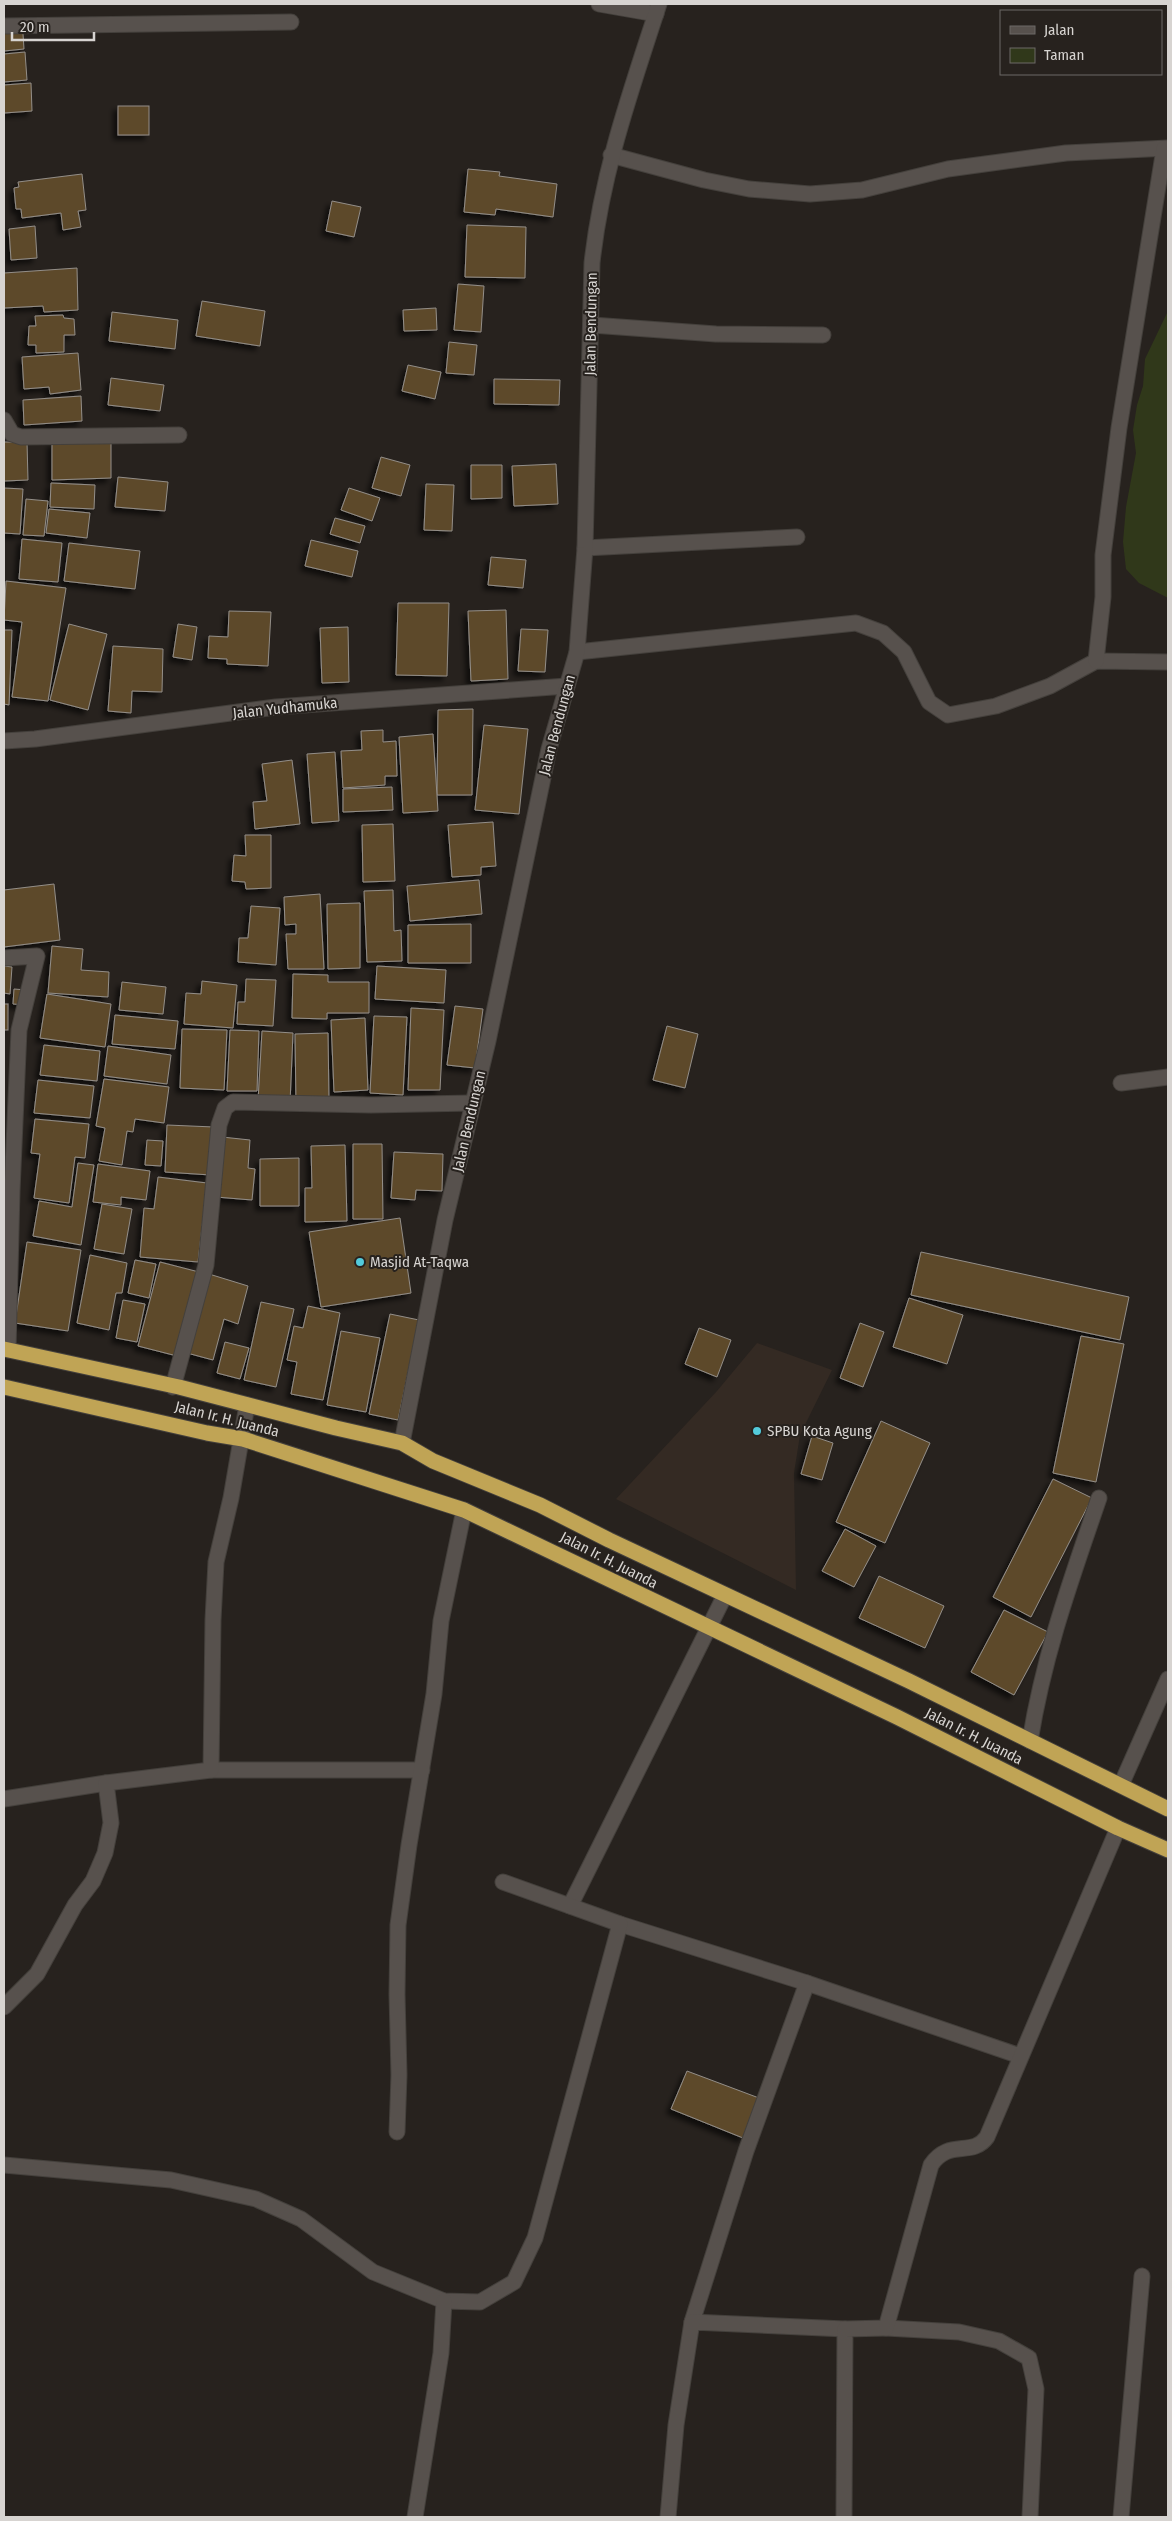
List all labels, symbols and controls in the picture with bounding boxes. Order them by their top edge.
scale bar [12,10,95,42]
legend [1000,10,1162,75]
text: 20 m [20,18,50,36]
text: Jalan [1044,21,1074,39]
text: Taman [1044,46,1084,64]
street label: Jalan Bendungan [581,272,601,376]
street label: Jalan Bendungan [535,673,579,777]
street label: Jalan Yudhamuka [232,694,338,722]
street label: Jalan Bendungan [449,1069,489,1173]
place label: Masjid At-Taqwa [370,1253,469,1271]
marker: Masjid At-Taqwa [354,1256,366,1268]
street label: Jalan Ir. H. Juanda [173,1397,281,1441]
place label: SPBU Kota Agung [767,1422,872,1440]
marker: SPBU Kota Agung [751,1425,763,1437]
street label: Jalan Ir. H. Juanda [557,1528,661,1592]
street label: Jalan Ir. H. Juanda [922,1704,1026,1768]

